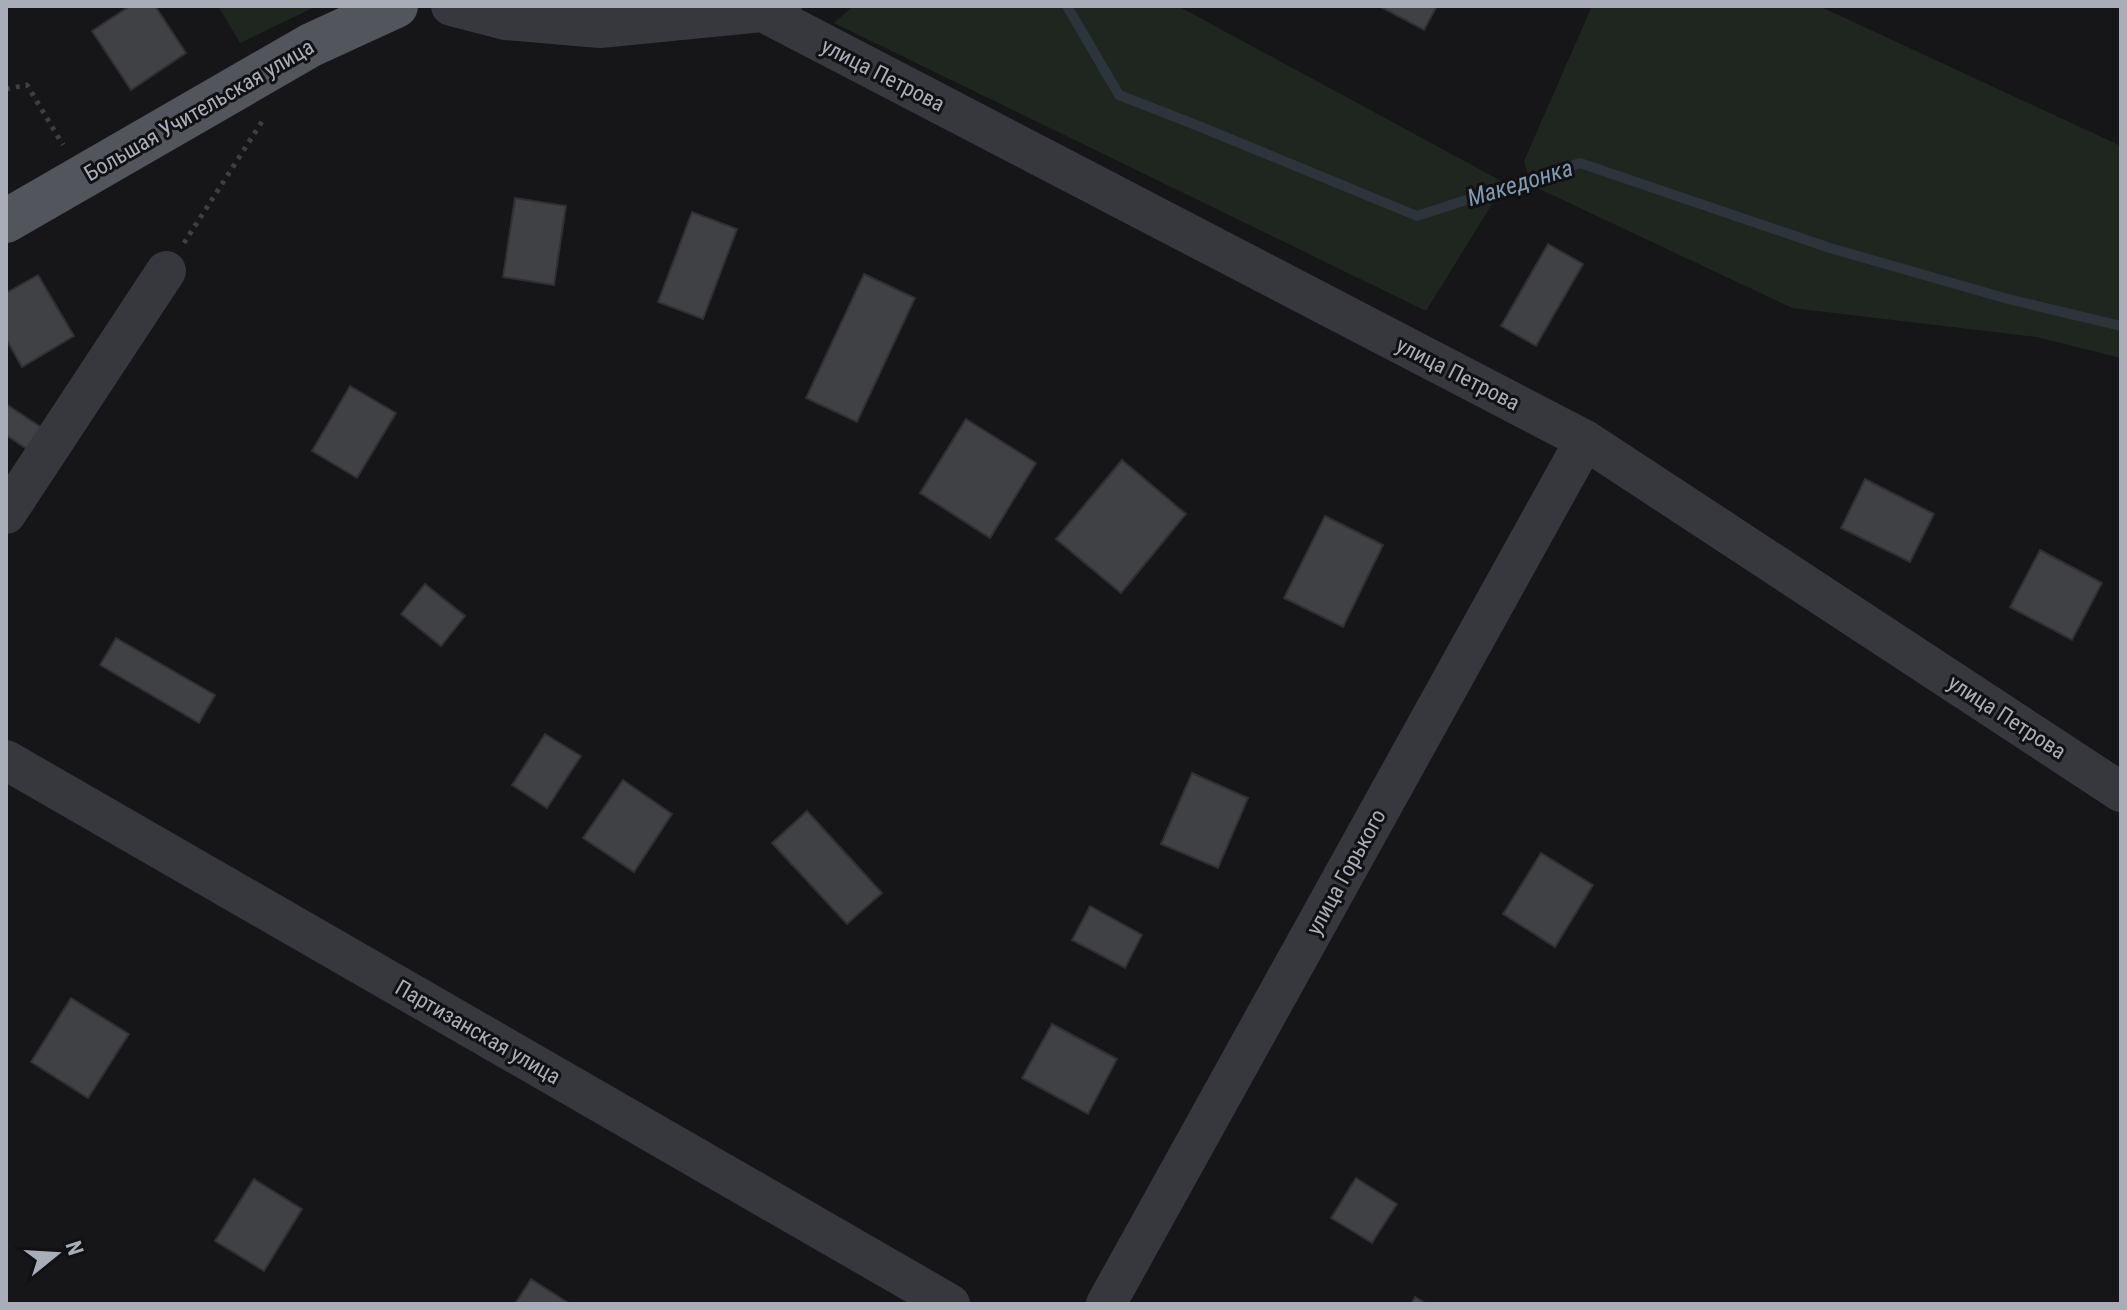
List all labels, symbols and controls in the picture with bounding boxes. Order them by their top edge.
street label: улица Петрова [817,33,949,117]
street label: Большая Учительская улица [80,34,318,186]
water label: Македонка [1464,154,1576,212]
street label: улица Петрова [1392,332,1524,416]
street label: улица Петрова [1944,670,2070,764]
street label: улица Горького [1301,805,1391,939]
street label: Партизанская улица [391,975,565,1089]
north arrow [16,1214,96,1294]
text: N [61,1238,89,1258]

